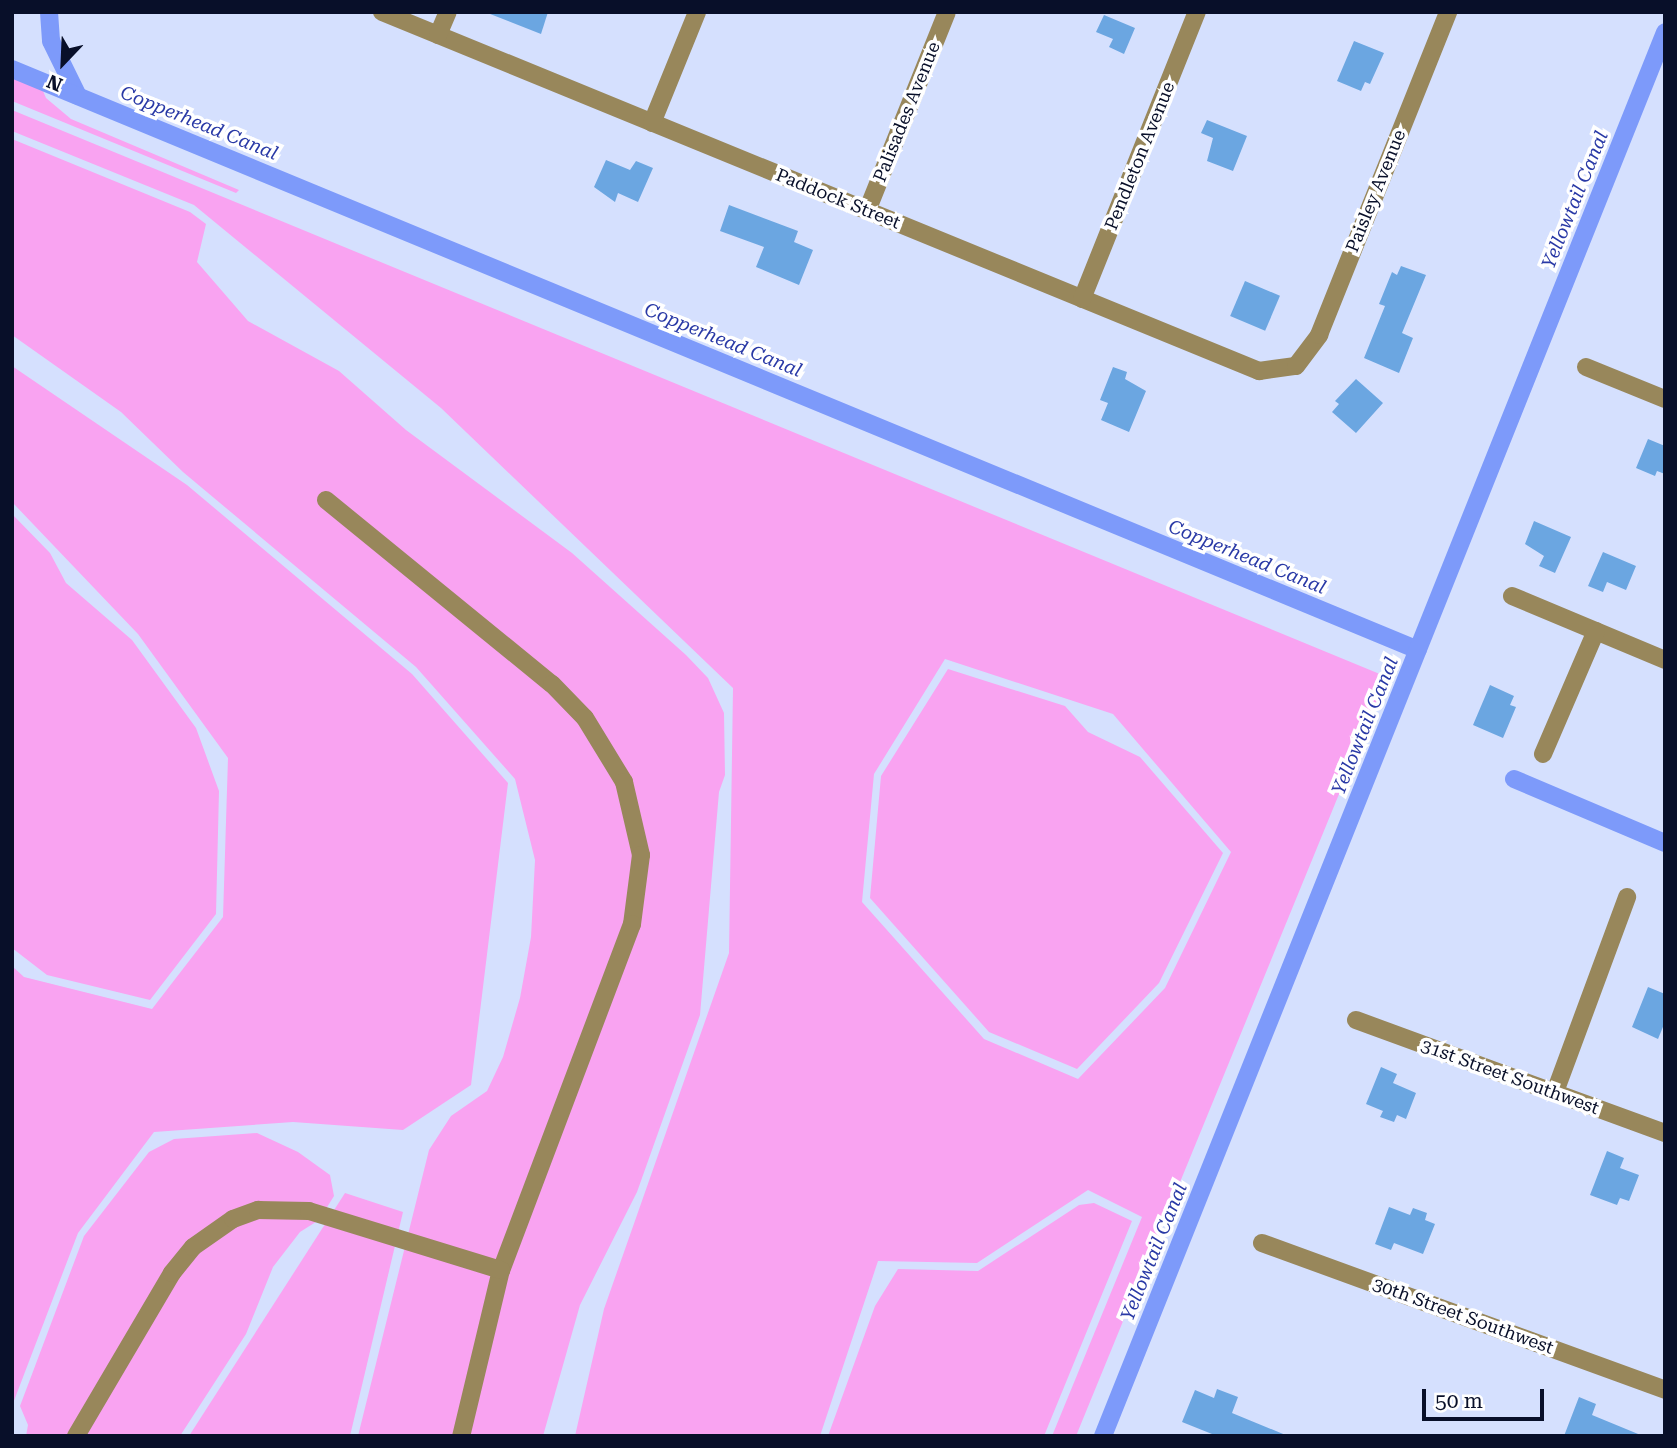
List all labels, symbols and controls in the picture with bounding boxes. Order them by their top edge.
north arrow [28,28,98,98]
street label: Palisades Avenue [869,39,945,185]
text: N [43,69,66,96]
street label: Pendleton Avenue [1100,79,1180,233]
water label: Copperhead Canal [117,81,281,165]
street label: Paisley Avenue [1342,127,1410,255]
water label: Yellowtail Canal [1537,128,1613,272]
street label: Paddock Street [773,164,903,234]
water label: Copperhead Canal [641,298,805,382]
water label: Copperhead Canal [1165,515,1329,599]
water label: Yellowtail Canal [1327,654,1403,798]
street label: 31st Street Southwest [1418,1035,1602,1119]
water label: Yellowtail Canal [1116,1180,1192,1324]
street label: 30th Street Southwest [1370,1273,1556,1359]
scale bar [1425,1374,1548,1418]
text: 50 m [1435,1389,1483,1413]

